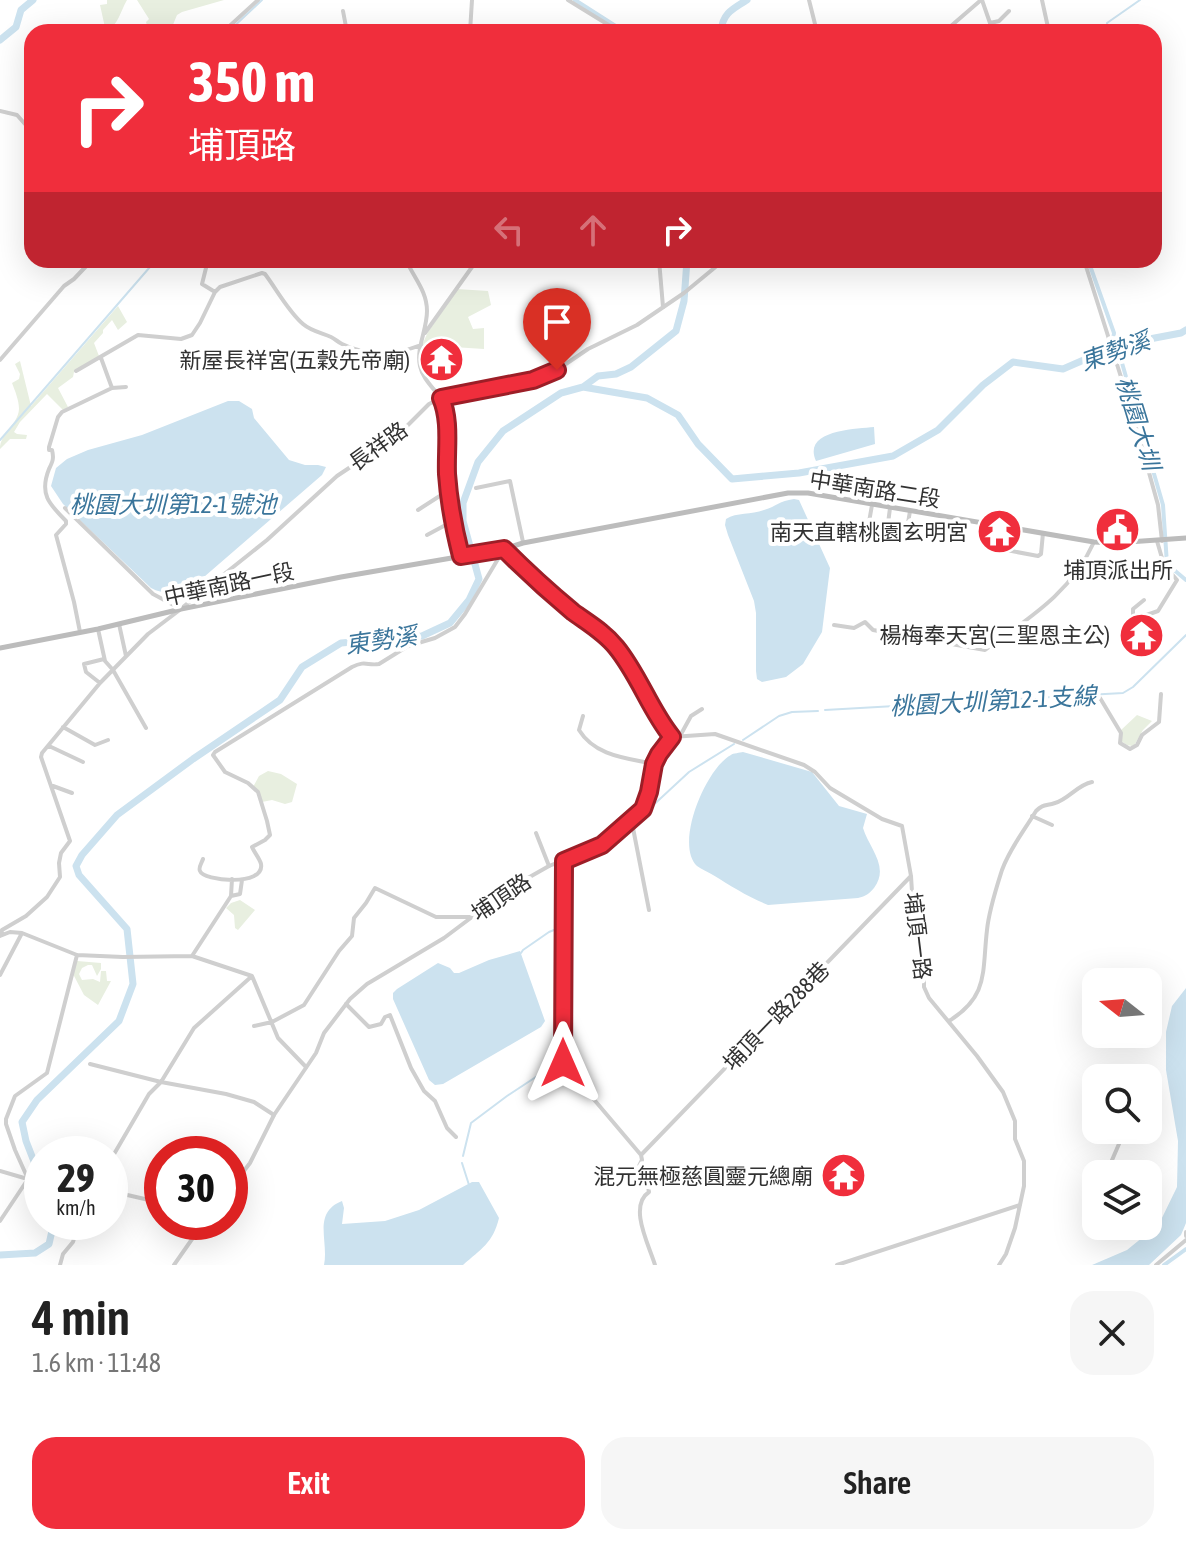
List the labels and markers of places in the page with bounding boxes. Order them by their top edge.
pin [523,288,591,370]
temple icon: 新屋長祥宮(五穀先帝廟) [417,336,465,384]
place label: 新屋長祥宮(五穀先帝廟) [179,347,410,373]
public building icon: 埔頂派出所 [1094,505,1142,553]
temple icon: 南天直轄桃園玄明宮 [975,508,1023,556]
place label: 南天直轄桃園玄明宮 [770,519,968,545]
place label: 埔頂派出所 [1063,557,1173,583]
temple icon: 楊梅奉天宮(三聖恩主公) [1117,611,1165,659]
place label: 楊梅奉天宮(三聖恩主公) [879,622,1110,648]
temple icon: 混元無極慈圓靈元總廟 [820,1152,868,1200]
place label: 混元無極慈圓靈元總廟 [593,1163,813,1189]

